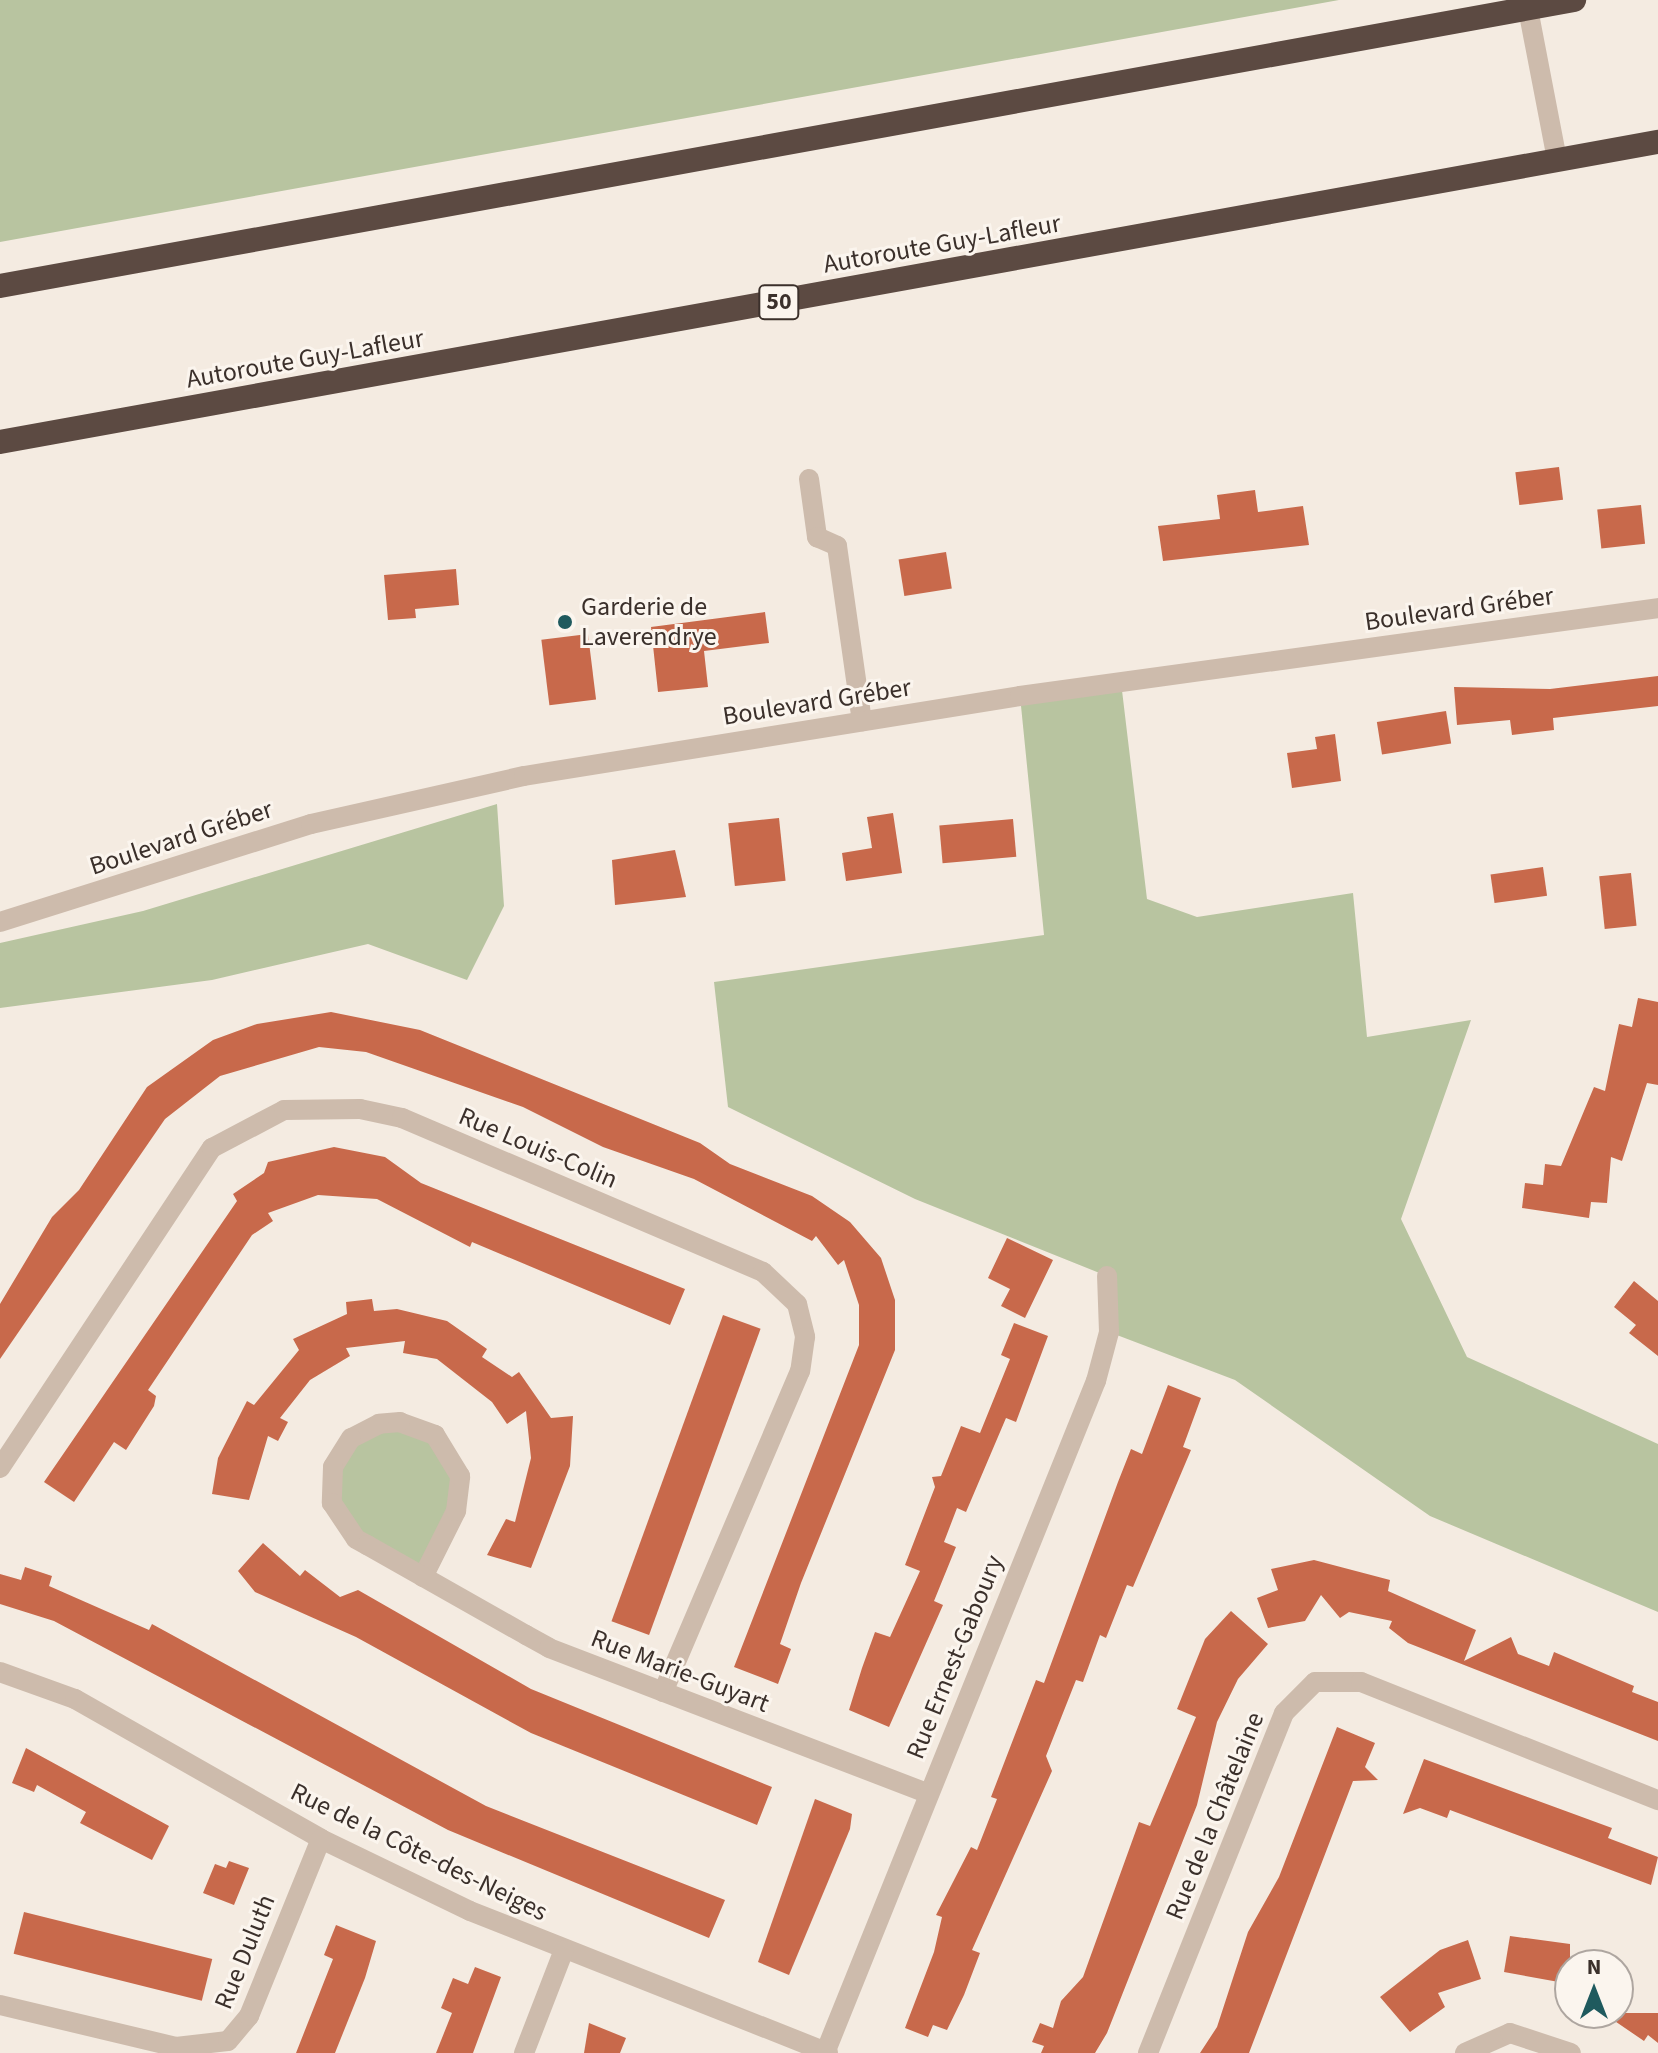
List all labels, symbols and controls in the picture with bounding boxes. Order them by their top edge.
street label: Autoroute Guy-Lafleur [821,208,1063,280]
road number: 50 [757,282,801,322]
street label: Autoroute Guy-Lafleur [184,323,426,395]
street label: Boulevard Gréber [1363,580,1555,638]
place label: Garderie de Laverendrye [581,591,717,652]
marker: Garderie de Laverendrye [556,613,574,631]
street label: Boulevard Gréber [721,672,913,732]
street label: Boulevard Gréber [86,794,276,882]
street label: Rue Louis-Colin [454,1101,622,1195]
street label: Rue Ernest-Gaboury [900,1551,1010,1763]
street label: Rue Marie-Guyart [586,1623,774,1719]
street label: Rue de la Châtelaine [1159,1708,1271,1924]
street label: Rue de la Côte-des-Neiges [285,1776,553,1928]
street label: Rue Duluth [208,1890,282,2014]
north arrow [1554,1949,1634,2029]
text: N [1587,1951,1601,1983]

